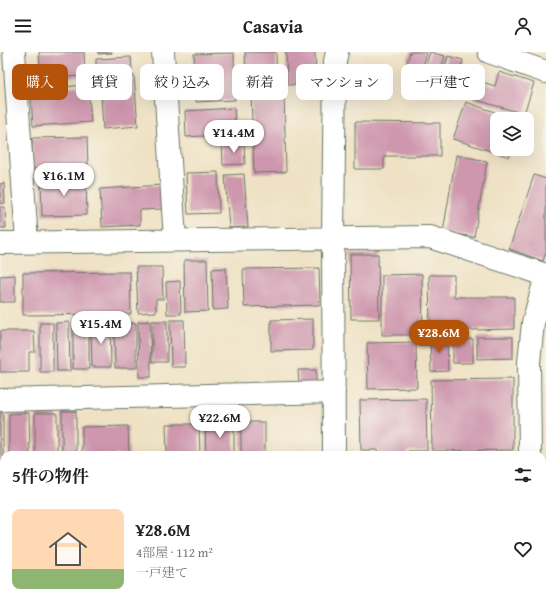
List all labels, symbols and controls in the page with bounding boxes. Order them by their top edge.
text: Casavia [243,13,303,40]
icon: menu [12,15,34,37]
icon: person [512,15,534,37]
chip: 購入 [12,64,68,100]
chip: 賃貸 [76,64,132,100]
chip: 絞り込み [140,64,224,100]
chip: 新着 [232,64,288,100]
chip: マンション [296,64,393,100]
chip: 一戸建て [401,64,485,100]
map controls [490,112,534,156]
button: layers [490,112,534,156]
pin: ¥14.4M [201,120,267,154]
text: ¥14.4M [213,123,255,142]
pin: ¥16.1M [31,163,97,197]
text: ¥16.1M [43,166,85,185]
pin: ¥15.4M [68,311,134,345]
text: ¥15.4M [80,314,122,333]
pin: ¥28.6M [406,320,472,354]
text: ¥28.6M [418,323,460,342]
pin: ¥22.6M [187,405,253,439]
text: ¥22.6M [199,408,241,427]
text: 5件の物件 [12,463,89,488]
icon: filters [512,464,534,486]
text: ¥28.6M [136,517,191,542]
icon: home [44,525,92,573]
icon: heart [512,538,534,560]
text: 4部屋 · 112 m² [136,543,213,562]
text: 一戸建て [136,563,188,582]

